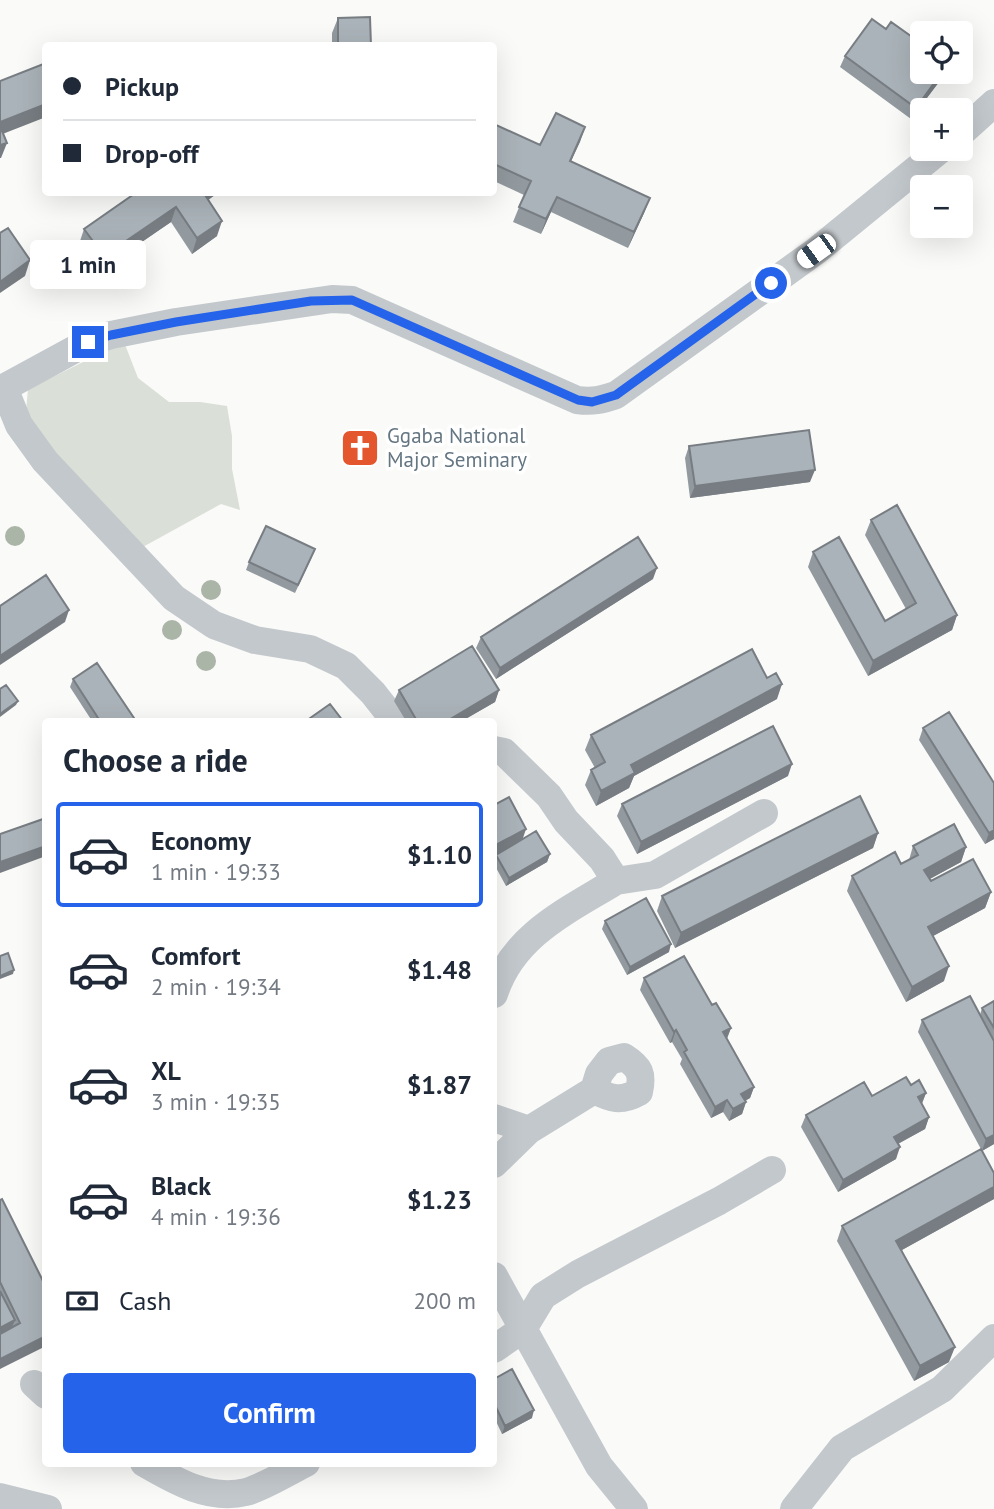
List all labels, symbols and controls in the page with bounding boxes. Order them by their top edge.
map controls [910,21,973,238]
button: locate [910,21,973,84]
text: Pickup [105,70,179,103]
button: + [910,98,973,161]
text: Drop-off [105,137,199,170]
button: − [910,175,973,238]
car [793,230,840,272]
callout: 1 min [30,240,146,290]
text: 1 min [60,250,116,279]
route start [755,267,787,299]
route end [72,326,104,358]
place label: Ggaba National Major Seminary [387,422,527,473]
church icon: Ggaba National Major Seminary [339,427,381,469]
text: Choose a ride [63,739,248,781]
icon: car [67,823,130,886]
text: Economy [151,824,251,857]
text: $1.10 [407,838,472,871]
text: 1 min · 19:33 [151,857,281,886]
icon: car [67,938,130,1001]
text: Comfort [151,939,241,972]
text: $1.48 [407,953,472,986]
text: 2 min · 19:34 [151,972,281,1001]
icon: car [67,1053,130,1116]
text: XL [151,1054,181,1087]
text: $1.87 [407,1068,472,1101]
text: 3 min · 19:35 [151,1087,281,1116]
icon: car [67,1168,130,1231]
text: Black [151,1169,211,1202]
text: $1.23 [407,1183,472,1216]
text: 4 min · 19:36 [151,1202,281,1231]
icon: cash [63,1282,101,1320]
text: Cash [119,1284,171,1317]
text: 200 m [414,1286,476,1315]
button: Confirm [63,1373,476,1453]

